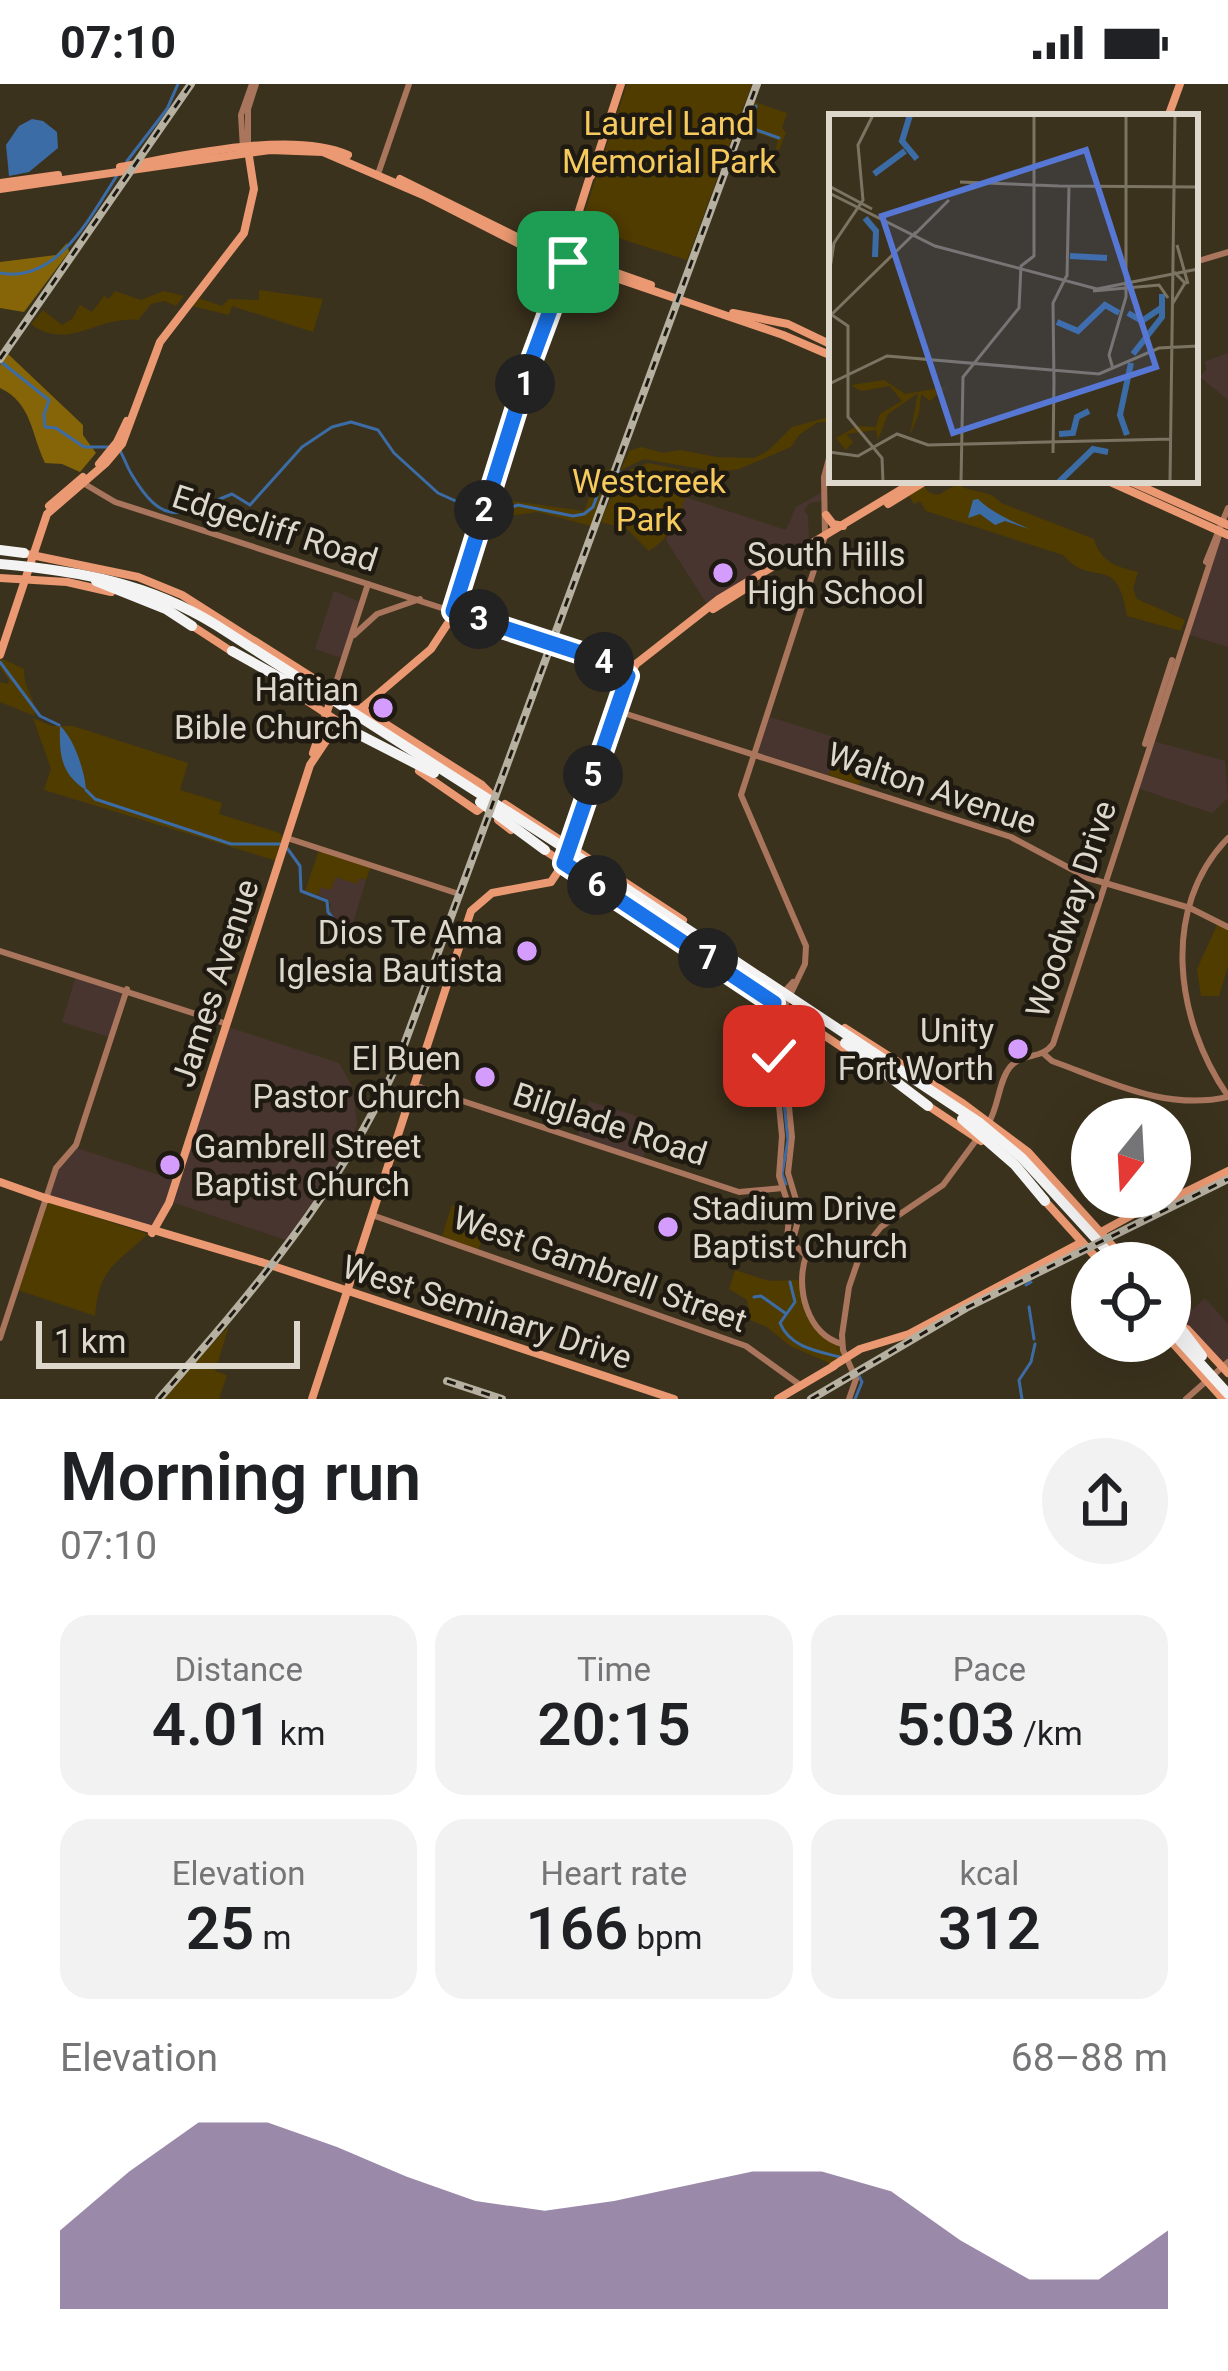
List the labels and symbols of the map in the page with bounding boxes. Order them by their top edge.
park label: Laurel Land Memorial Park [562,104,776,181]
inset map [829,114,1198,483]
pin [517,211,619,313]
pin: 1 [495,354,555,414]
park label: Westcreek Park [572,462,726,539]
street label: Edgecliff Road [168,477,382,579]
pin: 2 [454,480,514,540]
place label: South Hills High School [747,535,924,612]
marker: South Hills High School [710,560,736,586]
pin: 3 [449,589,509,649]
pin: 4 [574,632,634,692]
place label: Haitian Bible Church [174,670,359,747]
marker: Haitian Bible Church [370,695,396,721]
street label: Walton Avenue [822,734,1042,842]
pin: 5 [563,745,623,805]
street label: Woodway Drive [1018,796,1124,1022]
pin: 6 [567,855,627,915]
street label: James Avenue [163,874,267,1092]
place label: Dios Te Ama Iglesia Bautista [277,913,503,990]
pin: 7 [678,928,738,988]
marker: Dios Te Ama Iglesia Bautista [514,938,540,964]
pin [723,1005,825,1107]
place label: Unity Fort Worth [838,1011,994,1088]
marker: Unity Fort Worth [1005,1036,1031,1062]
place label: El Buen Pastor Church [253,1039,461,1116]
marker: El Buen Pastor Church [472,1064,498,1090]
street label: Bilglade Road [508,1074,712,1174]
north arrow [1071,1098,1191,1218]
place label: Gambrell Street Baptist Church [194,1127,422,1204]
marker: Gambrell Street Baptist Church [157,1152,183,1178]
place label: Stadium Drive Baptist Church [692,1189,908,1266]
street label: West Gambrell Street [448,1198,752,1340]
marker: Stadium Drive Baptist Church [655,1214,681,1240]
street label: West Seminary Drive [337,1247,637,1377]
scale bar [36,1315,300,1368]

